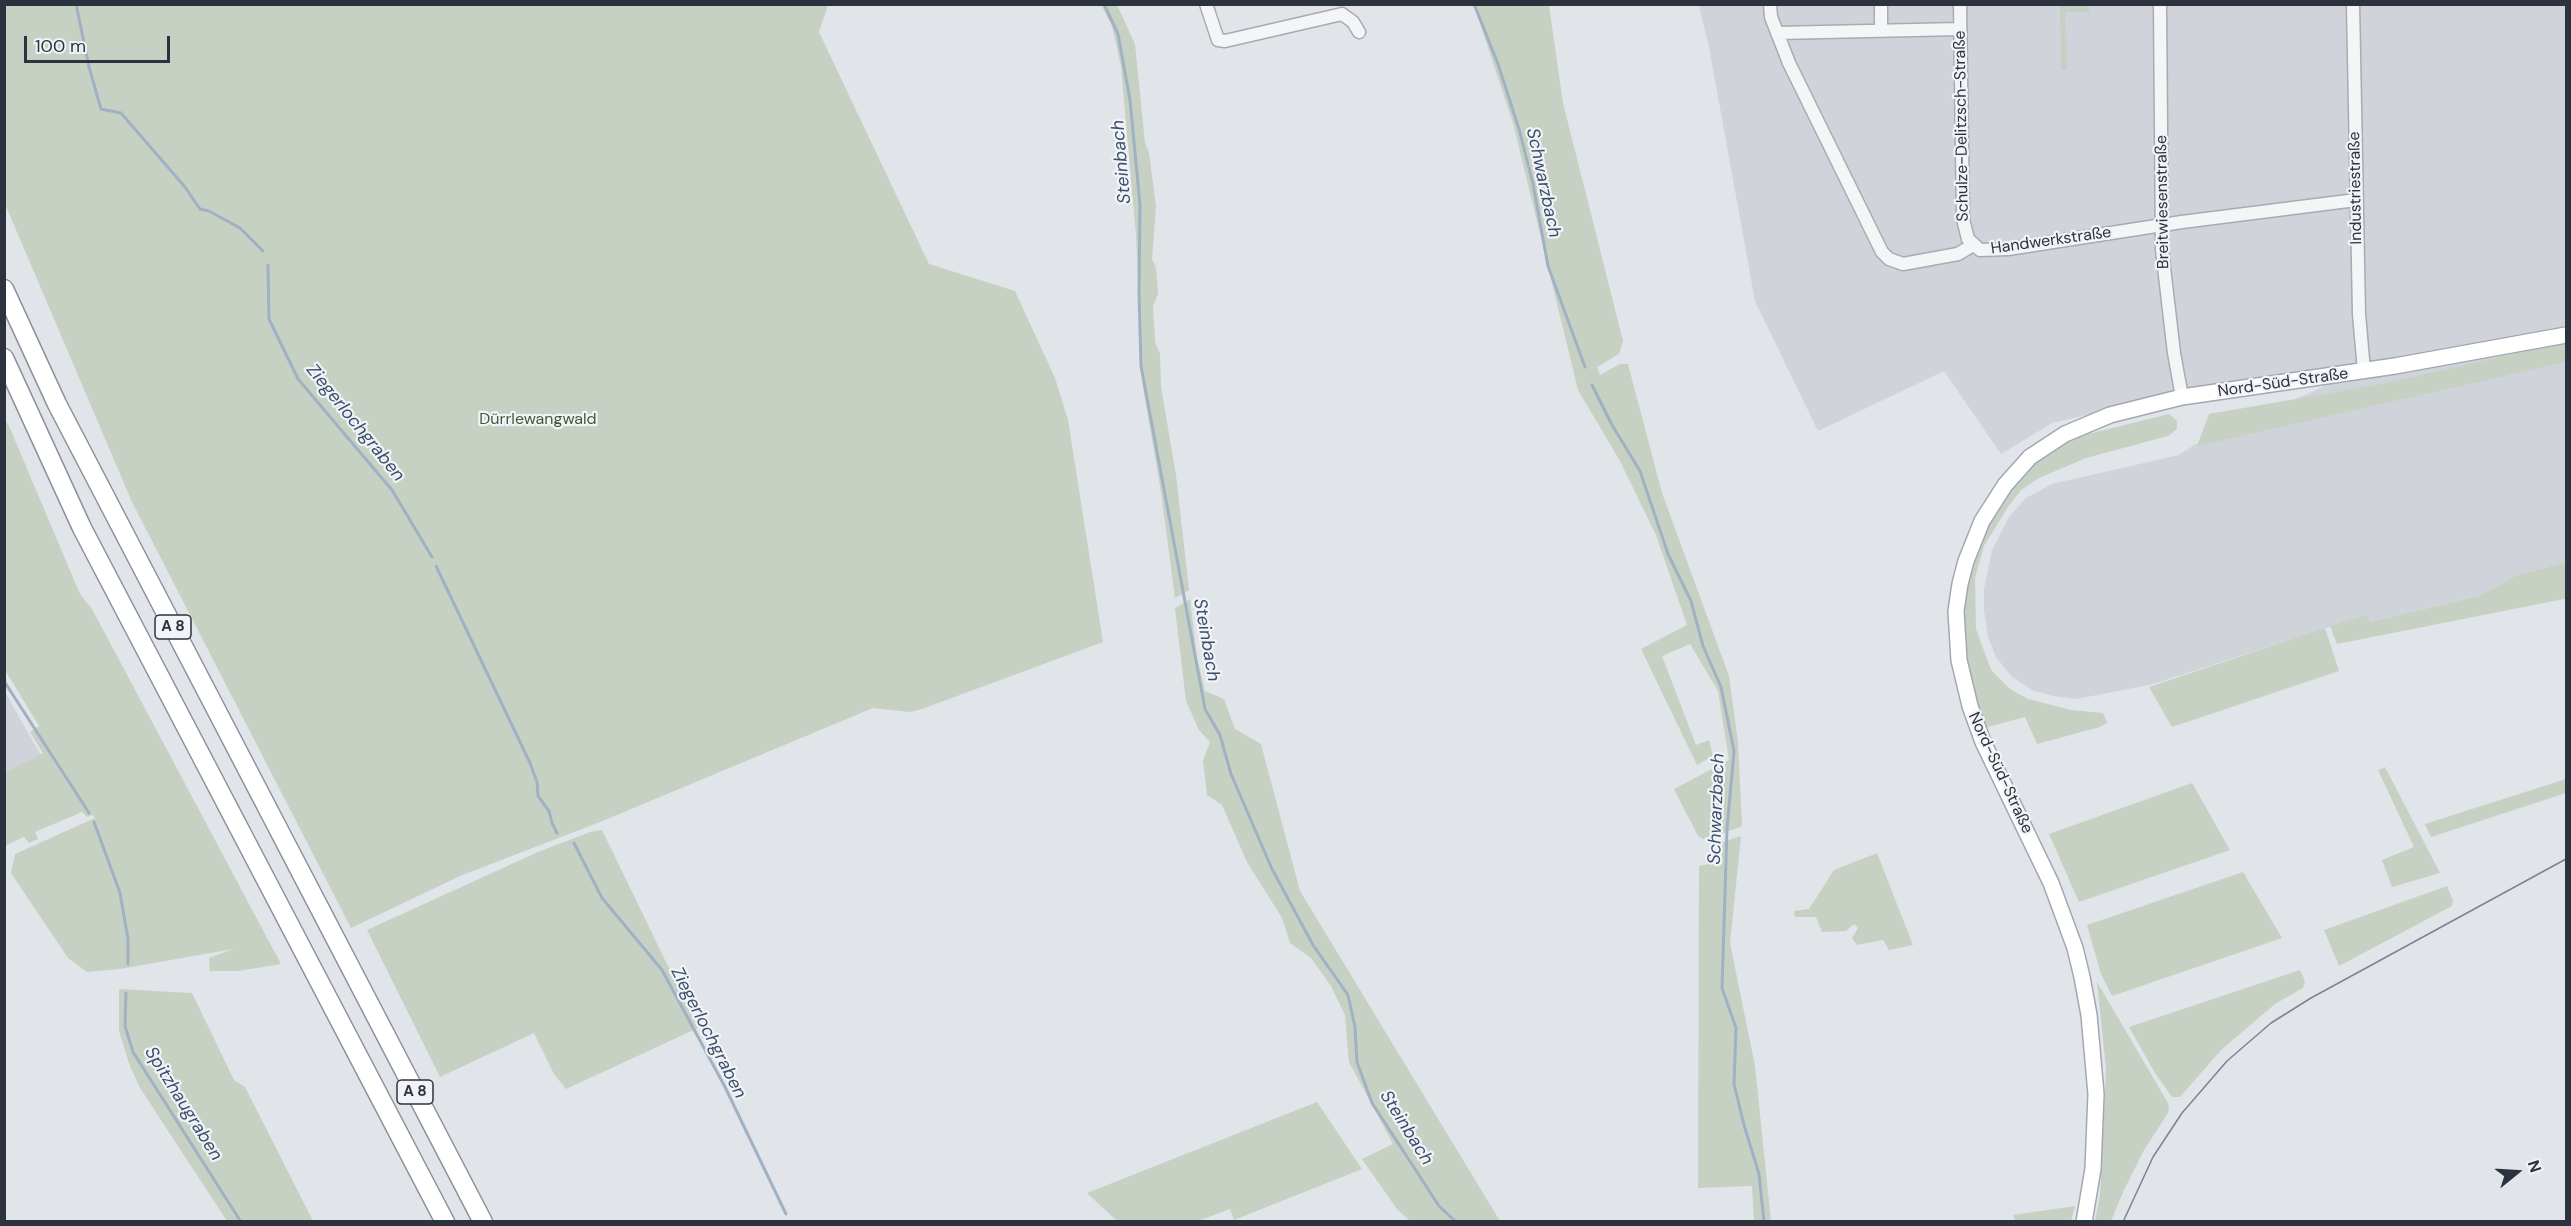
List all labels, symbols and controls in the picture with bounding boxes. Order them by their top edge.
scale bar [27,24,172,62]
street label: Schulze-Delitzsch-Straße [1951,30,1973,222]
text: 100 m [35,34,86,58]
water label: Steinbach [1108,119,1136,205]
water label: Schwarzbach [1521,126,1565,240]
street label: Industriestraße [2345,131,2367,245]
street label: Breitwiesenstraße [2152,135,2174,269]
street label: Handwerkstraße [1990,223,2112,259]
water label: Ziegerlochgraben [301,360,409,486]
street label: Nord-Süd-Straße [2217,364,2349,402]
park label: Dürrlewangwald [479,410,597,430]
water label: Steinbach [1188,597,1224,683]
road number: A 8 [155,615,191,639]
street label: Nord-Süd-Straße [1963,709,2037,837]
water label: Schwarzbach [1704,753,1730,865]
water label: Ziegerlochgraben [666,964,750,1102]
water label: Spitzhaugraben [139,1043,227,1165]
road number: A 8 [397,1080,433,1104]
water label: Steinbach [1375,1087,1437,1169]
north arrow [2487,1142,2547,1202]
text: N [2523,1157,2546,1175]

